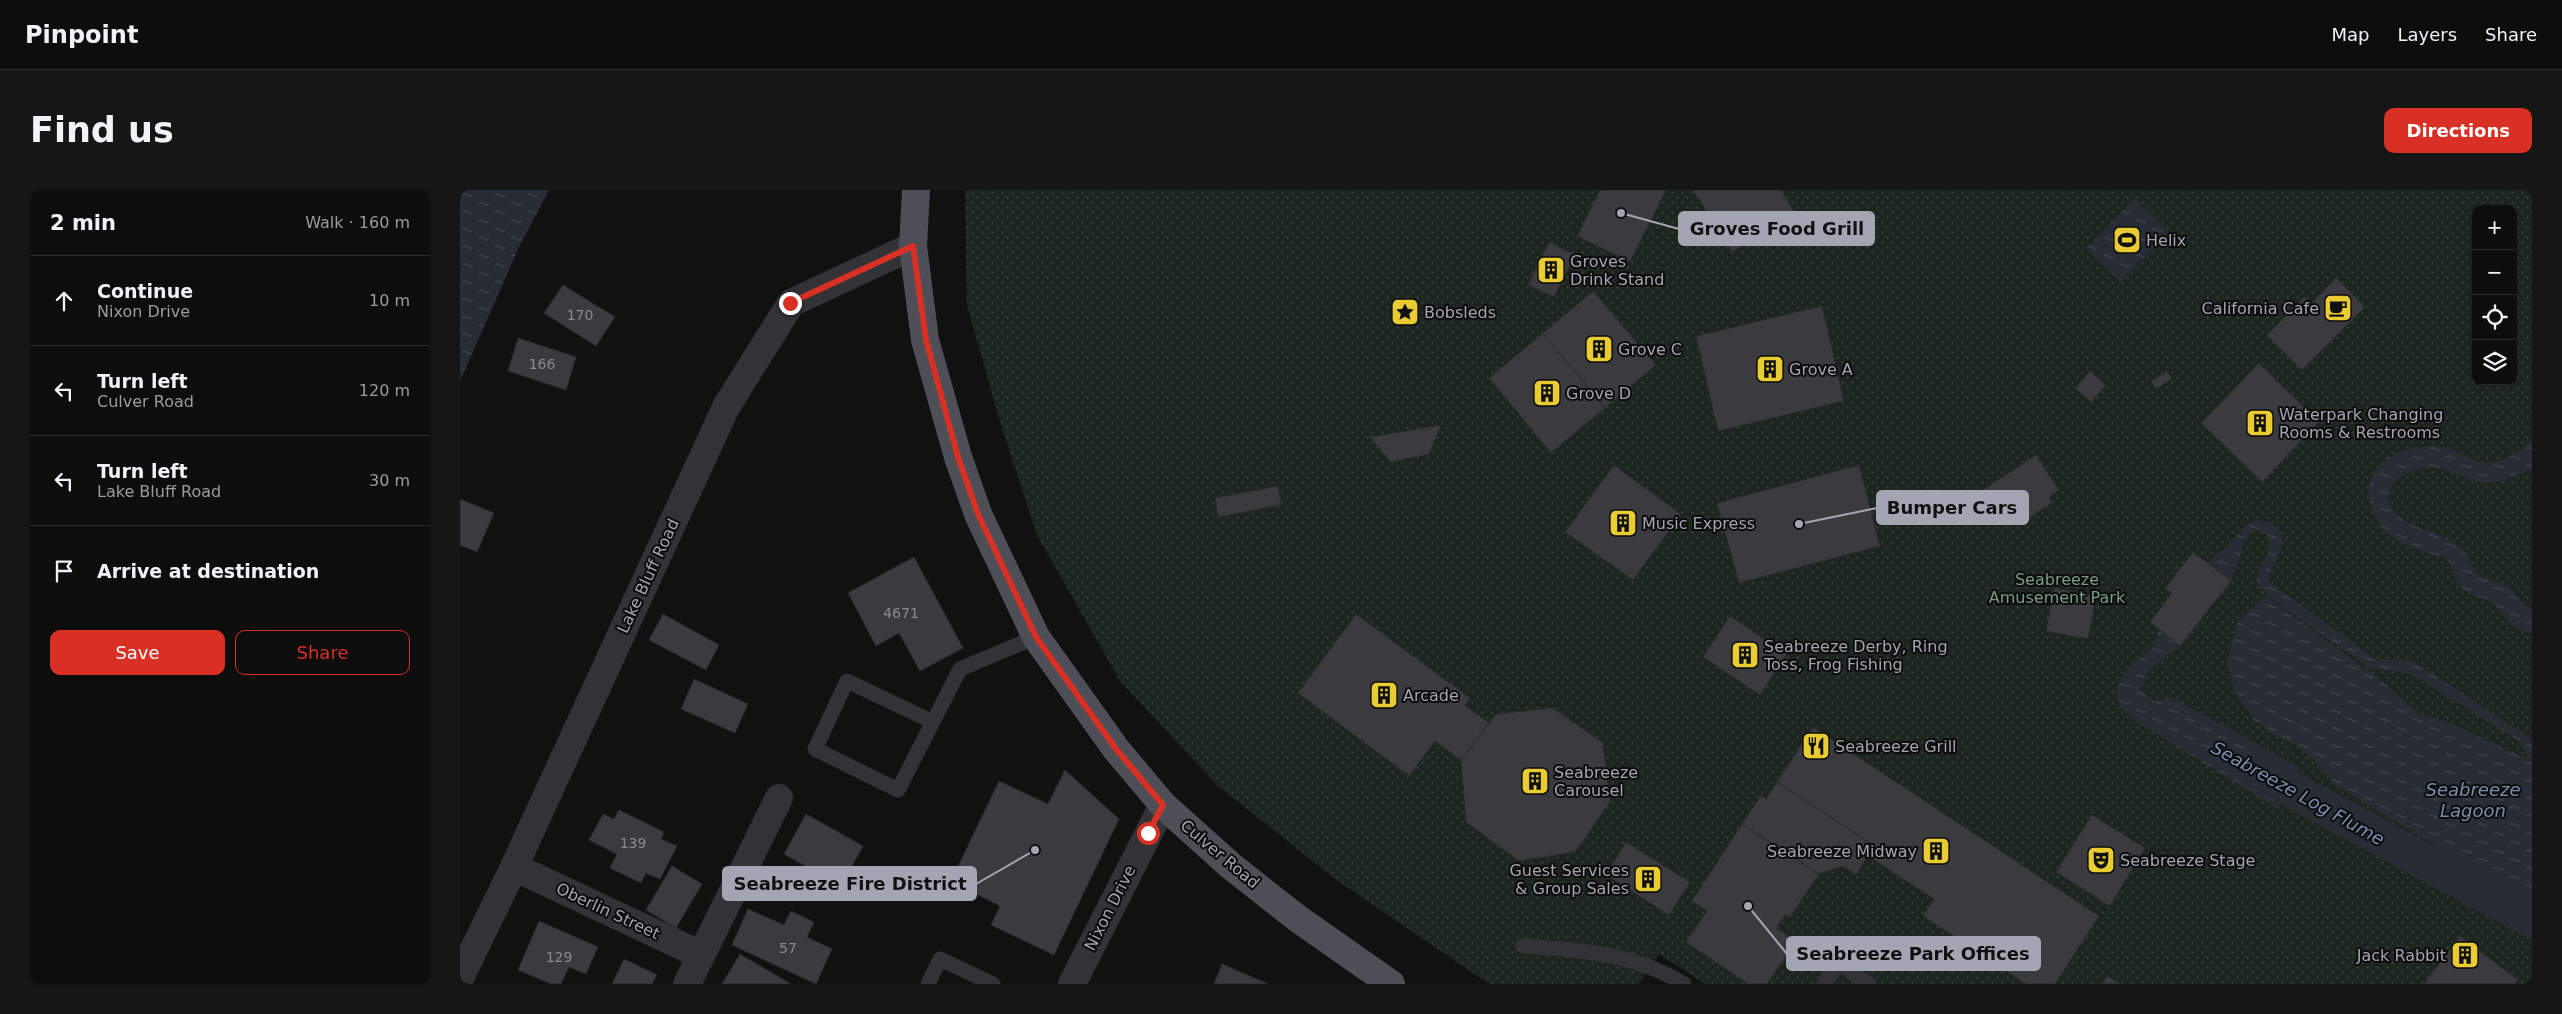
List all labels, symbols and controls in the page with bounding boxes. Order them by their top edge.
text: Pinpoint [25,21,138,49]
text: Map [2331,24,2369,45]
text: Layers [2397,24,2457,45]
text: Share [2485,24,2537,45]
button: Directions [2384,108,2532,153]
text: Find us [30,110,174,150]
map controls [2472,205,2517,385]
button: + [2472,205,2517,250]
text: 2 min [50,211,116,235]
callout: Groves Food Grill [1679,212,1874,245]
text: Walk · 160 m [305,213,410,232]
text: Groves Food Grill [1690,218,1864,239]
sports icon: Helix [2112,225,2142,255]
place label: Helix [2146,231,2186,250]
button: − [2472,250,2517,295]
place label: Groves Drink Stand [1570,252,1664,289]
building icon: Groves Drink Stand [1536,255,1566,285]
text: Continue [97,280,193,302]
icon: ahead [50,287,78,315]
text: 10 m [369,291,410,310]
route end [779,292,802,315]
cafe icon: California Cafe [2323,293,2353,323]
button: locate [2472,295,2517,340]
place icon: Bobsleds [1390,297,1420,327]
place label: California Cafe [2201,299,2319,318]
text: Nixon Drive [97,302,190,321]
place label: Bobsleds [1424,303,1496,322]
house number: 170 [567,307,593,323]
building icon: Grove C [1584,334,1614,364]
place label: Grove C [1618,340,1682,359]
button: layers [2472,340,2517,385]
building icon: Grove A [1755,354,1785,384]
house number: 166 [529,356,555,372]
place label: Grove A [1789,360,1853,379]
text: Turn left [97,370,188,392]
icon: left [50,377,78,405]
building icon: Grove D [1532,378,1562,408]
text: 120 m [359,381,410,400]
place label: Grove D [1566,384,1631,403]
text: Culver Road [97,392,194,411]
place label: Waterpark Changing Rooms & Restrooms [2279,405,2443,442]
building icon: Waterpark Changing Rooms & Restrooms [2245,408,2275,438]
text: Turn left [97,460,188,482]
icon: left [50,467,78,495]
text: 30 m [369,471,410,490]
text: Lake Bluff Road [97,482,221,501]
callout: Bumper Cars [1877,491,2028,524]
text: Bumper Cars [1887,497,2017,518]
building icon: Music Express [1608,508,1638,538]
place label: Music Express [1642,514,1755,533]
street label: Lake Bluff Road [613,516,683,636]
icon: arrive [50,557,78,585]
text: Arrive at destination [97,560,319,582]
park label: Seabreeze Amusement Park [1989,570,2126,607]
house number: 4671 [883,605,919,621]
button: Save [50,630,225,675]
button: Share [235,630,410,675]
place label: Seabreeze Derby, Ring Toss, Frog Fishing [1763,637,1948,674]
building icon: Seabreeze Derby, Ring Toss, Frog Fishing [1730,640,1760,670]
building icon: Arcade [1369,680,1399,710]
place label: Arcade [1403,686,1459,705]
restaurant icon: Seabreeze Grill [1801,731,1831,761]
place label: Seabreeze Grill [1835,737,1957,756]
water label: Seabreeze Log Flume [2208,737,2388,849]
place label: Seabreeze Carousel [1554,763,1638,800]
building icon: Seabreeze Carousel [1520,766,1550,796]
water label: Seabreeze Lagoon [2425,779,2521,821]
street label: Culver Road [1177,816,1263,892]
route start [1137,822,1160,845]
house number: 139 [620,835,646,851]
building icon: Seabreeze Midway [1921,836,1951,866]
place label: Seabreeze Midway [1767,842,1917,861]
theatre icon: Seabreeze Stage [2086,845,2116,875]
place label: Seabreeze Stage [2120,851,2255,870]
place label: Guest Services & Group Sales [1509,861,1629,898]
street label: Nixon Drive [1080,862,1140,954]
building icon: Guest Services & Group Sales [1633,864,1663,894]
callout: Seabreeze Fire District [723,867,976,900]
text: Seabreeze Fire District [733,873,967,894]
street label: Oberlin Street [553,879,663,943]
callout: Seabreeze Park Offices [1787,937,2040,970]
house number: 57 [779,940,797,956]
building icon: Jack Rabbit [2450,940,2480,970]
text: Seabreeze Park Offices [1796,943,2030,964]
place label: Jack Rabbit [2356,946,2446,965]
house number: 129 [546,949,572,965]

